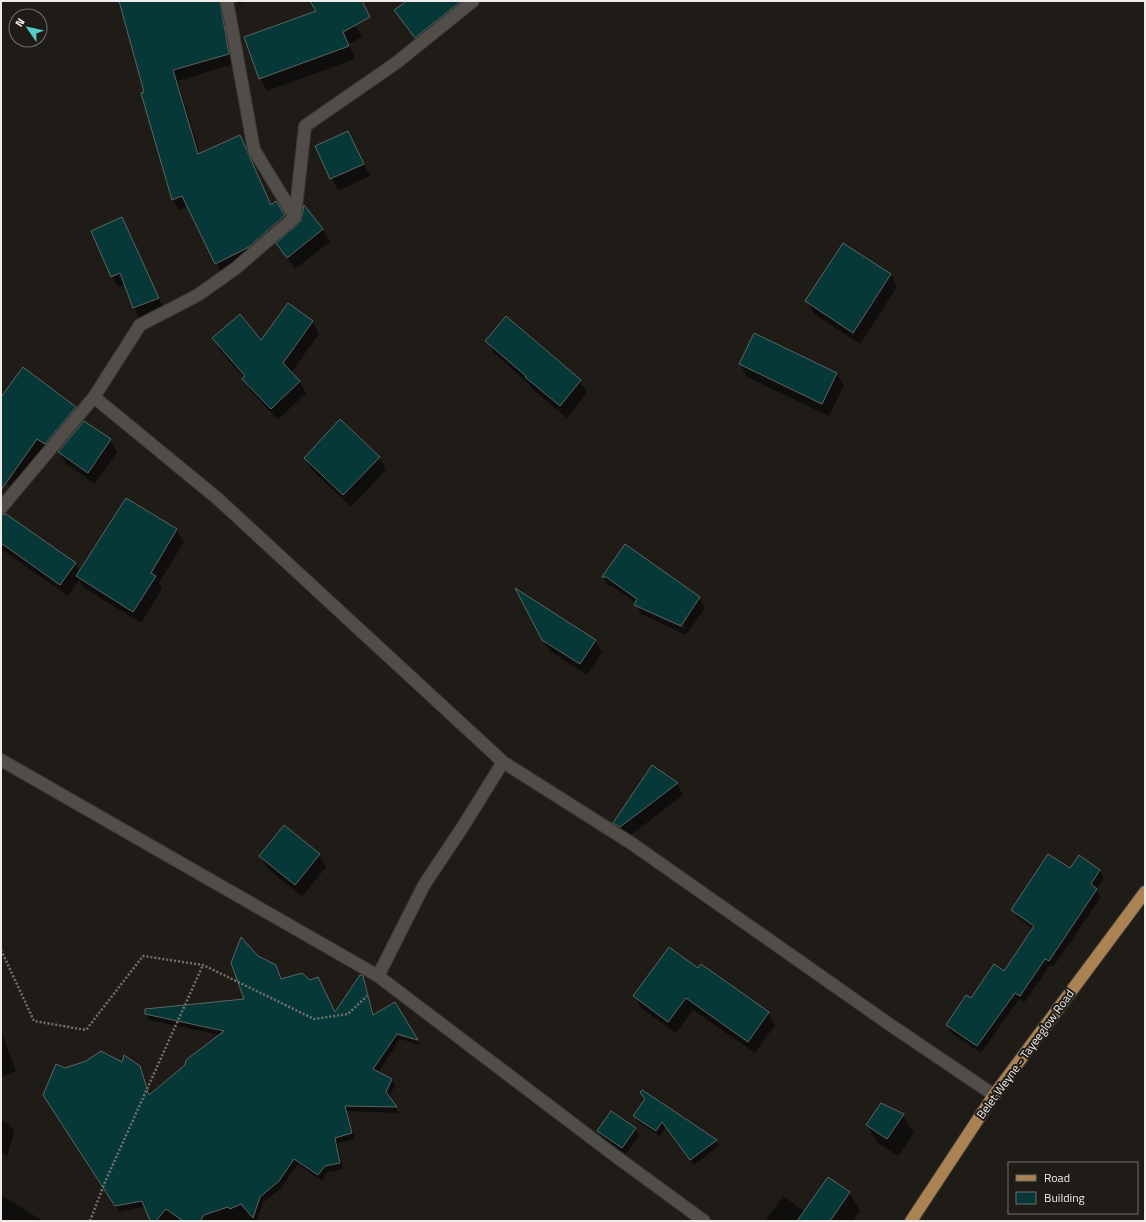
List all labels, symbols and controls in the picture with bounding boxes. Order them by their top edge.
north arrow [8,8,48,48]
text: N [11,15,28,30]
street label: Belet Weyne - Tayeeglow Road [971,985,1079,1123]
legend [1008,1162,1138,1214]
text: Road [1044,1168,1070,1187]
text: Building [1044,1188,1085,1207]

